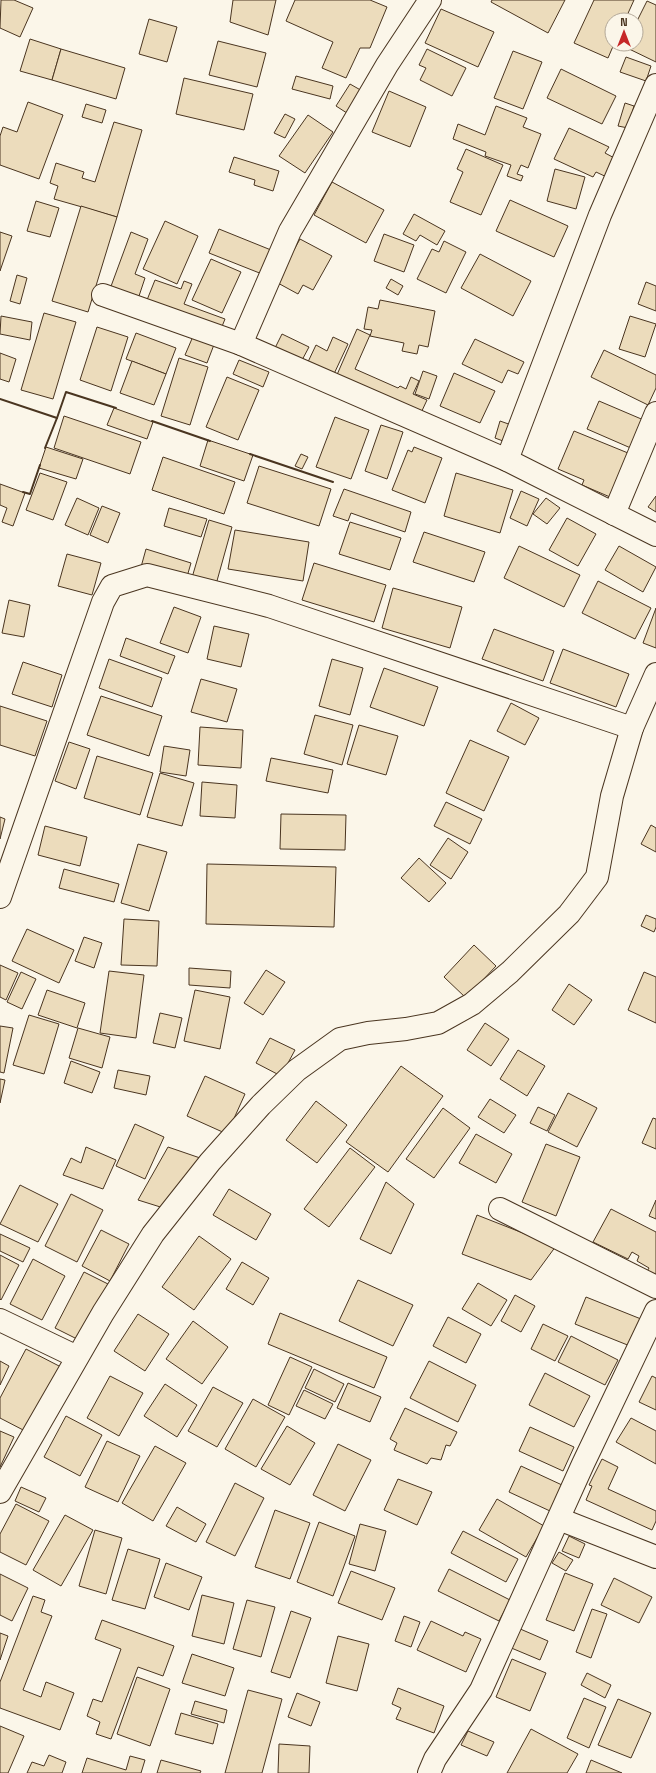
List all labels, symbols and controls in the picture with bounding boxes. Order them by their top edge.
north arrow [604,12,644,52]
text: N [620,15,628,29]

